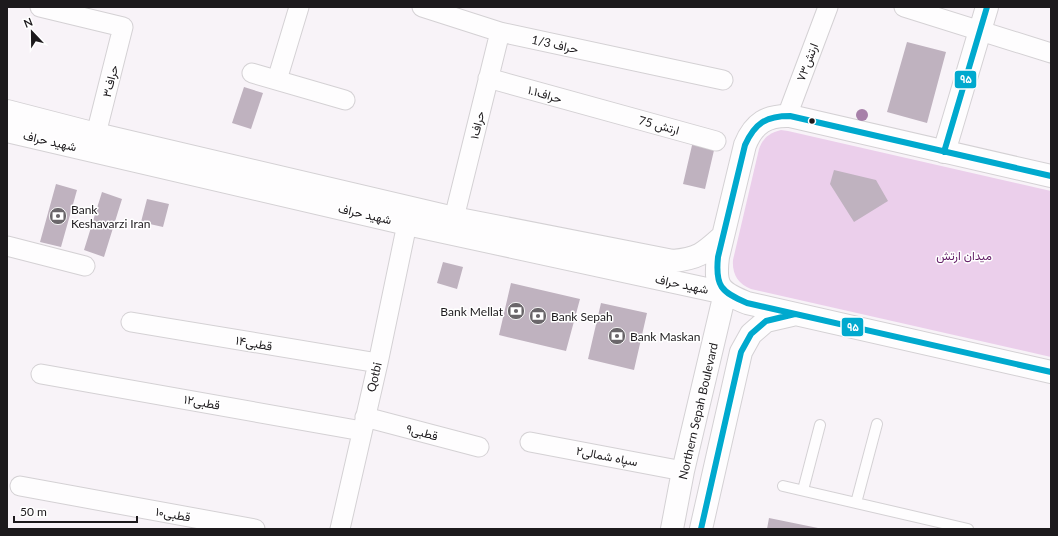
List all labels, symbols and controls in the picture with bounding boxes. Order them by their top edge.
north arrow [12,12,52,52]
text: N [22,15,34,30]
street label: 1/3 حراف [530,32,580,57]
street label: ارتش۷۳ [793,41,822,84]
street label: ۳حراف [99,63,122,99]
line badge: ۹۵ [954,70,977,89]
text: ۹۵ [960,72,972,85]
street label: حراف۱.۱ [526,82,564,107]
street label: حراف۱ [466,109,489,141]
street label: 75 ارتش [637,112,681,139]
unlabelled marker [807,116,817,126]
street label: شهید حراف [22,128,78,155]
street label: شهید حراف [337,201,393,228]
place label: Bank Keshavarzi Iran [71,202,151,231]
bank icon: Bank Keshavarzi Iran [48,206,68,226]
park label: میدان ارتش [936,248,992,264]
street label: شهید حراف [654,271,710,298]
bank icon: Bank Mellat [506,301,526,321]
place label: Bank Mellat [440,304,504,319]
bank icon: Bank Sepah [528,306,548,326]
place label: Bank Sepah [551,309,613,324]
line badge: ۹۵ [841,317,864,337]
text: ۹۵ [847,320,859,333]
bank icon: Bank Maskan [607,326,627,346]
place label: Bank Maskan [630,329,700,344]
street label: قطبی۱۴ [234,332,274,355]
street label: Northern Sepah Boulevard [675,341,721,481]
street label: Qotbi [363,361,385,393]
street label: قطبی۱۲ [183,391,221,414]
street label: قطبی۹ [404,421,440,444]
street label: سپاه شمالی۲ [575,443,639,470]
scale bar [14,498,137,524]
text: 50 m [20,504,47,519]
street label: قطبی۱۰ [154,504,192,525]

